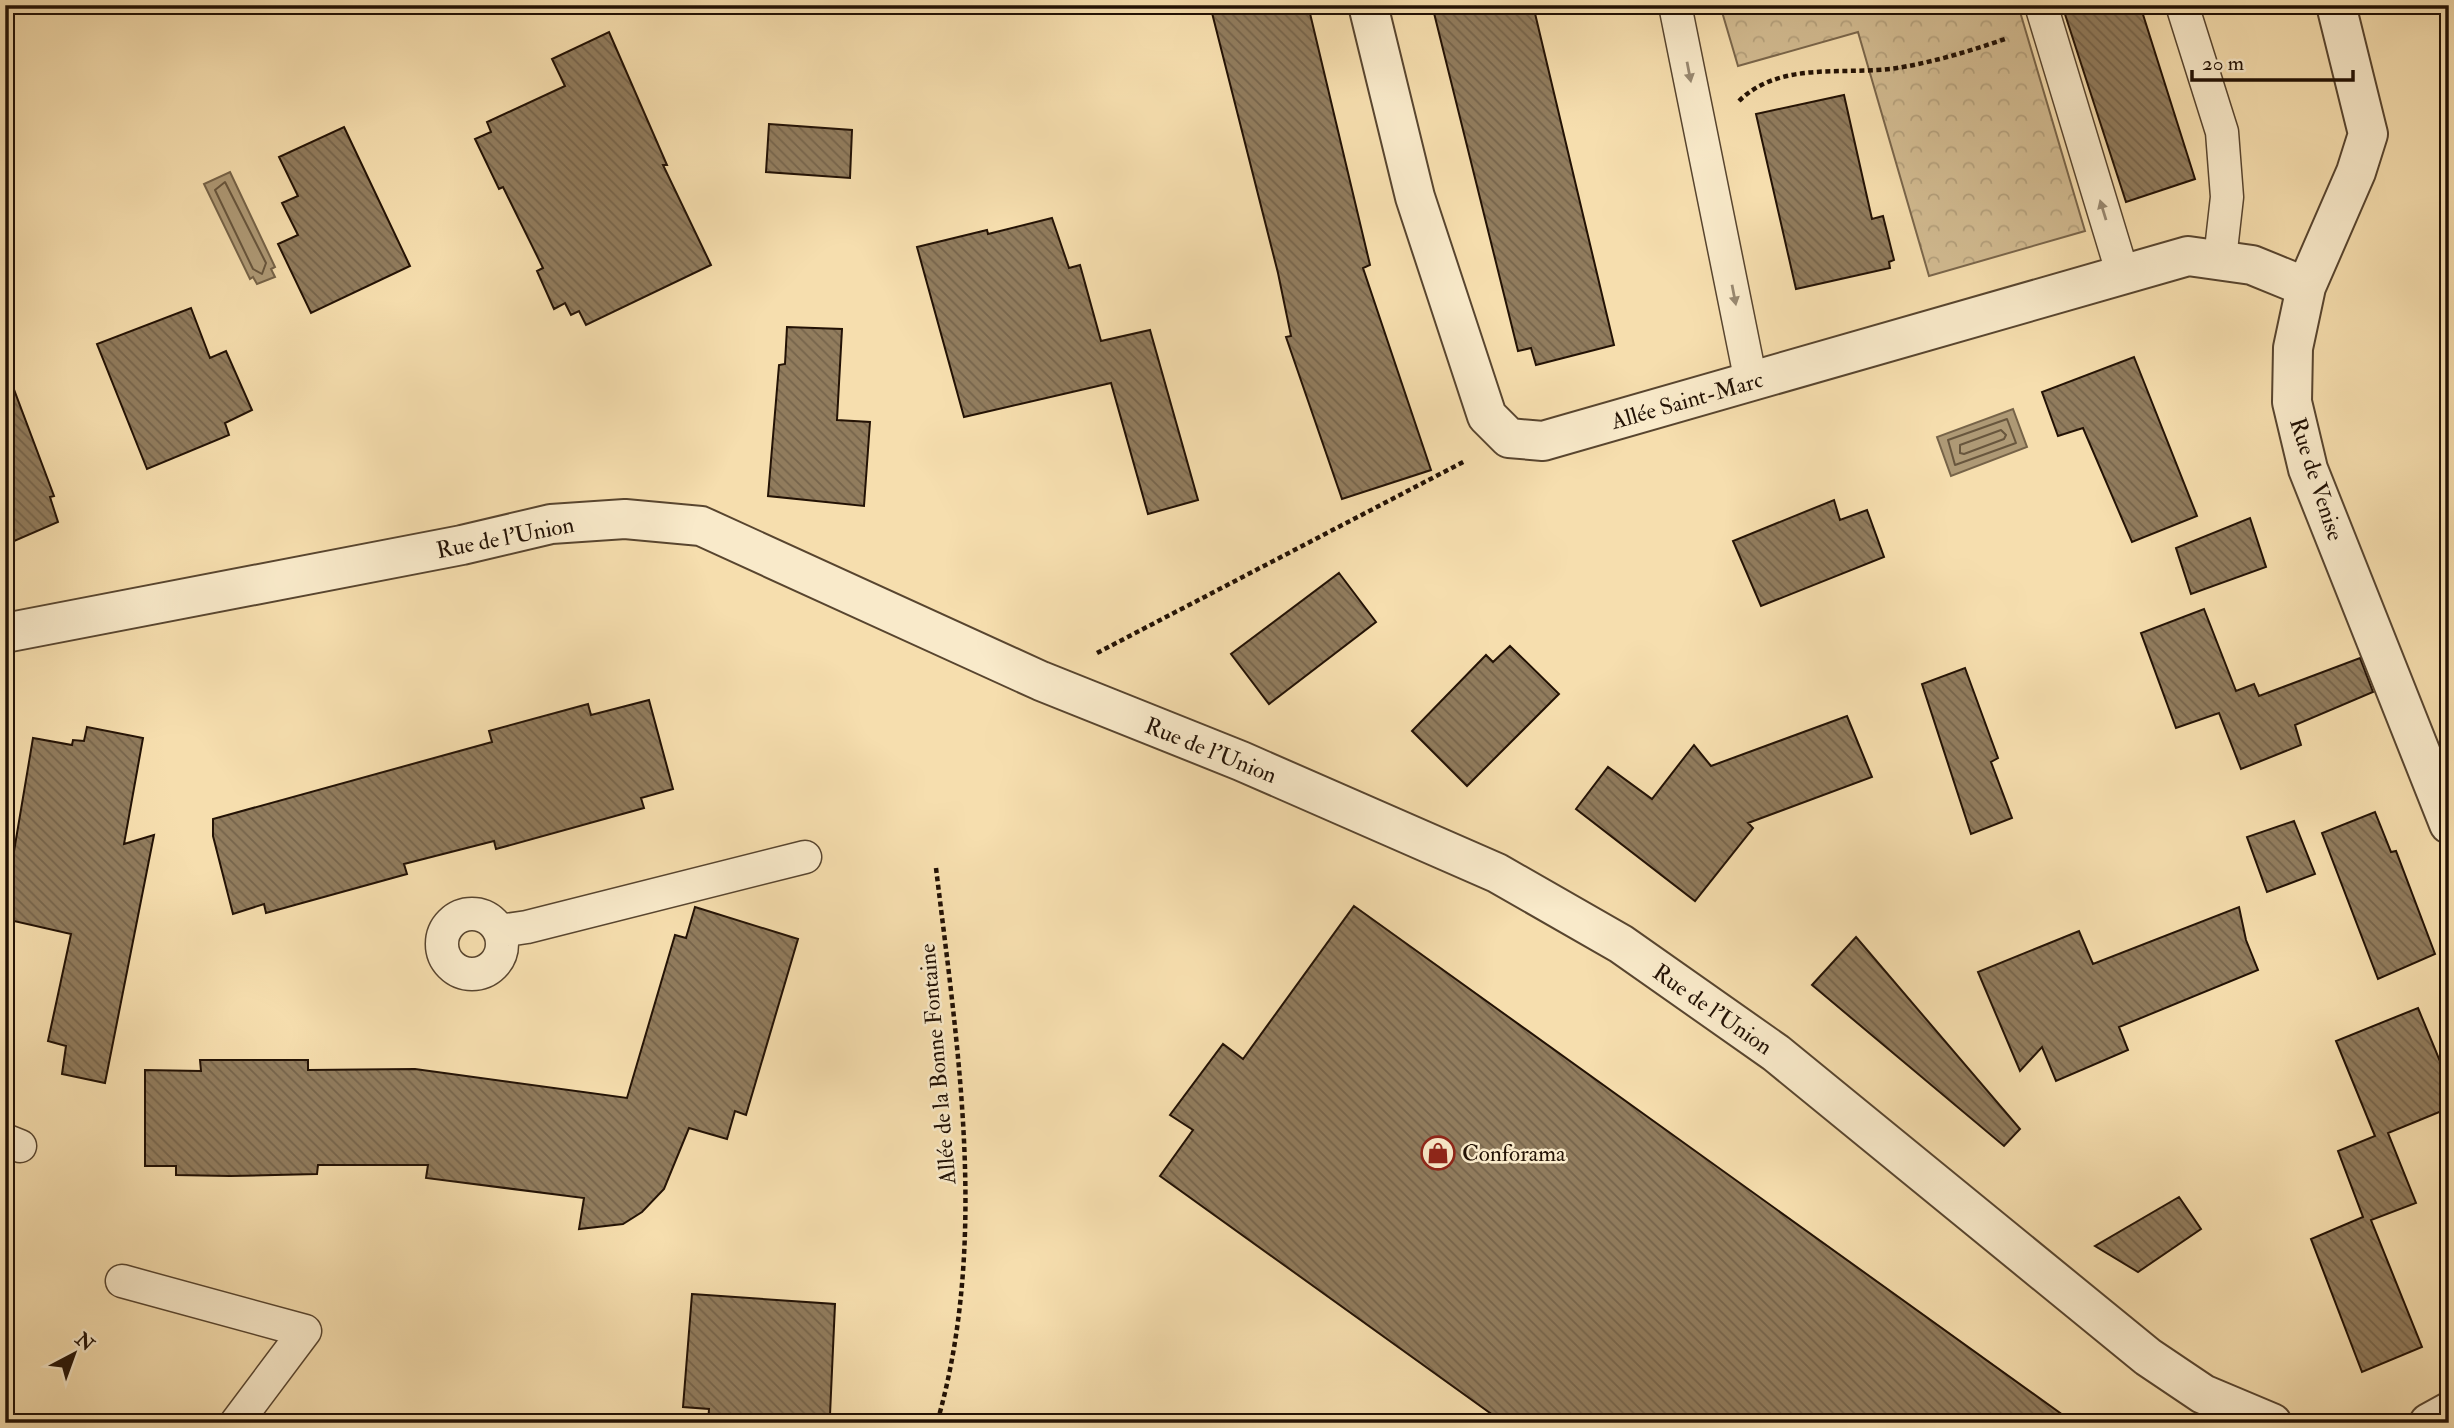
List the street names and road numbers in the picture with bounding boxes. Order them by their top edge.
street label: Allée Saint-Marc [1607,365,1767,436]
street label: Rue de Venise [2283,414,2350,545]
street label: Rue de l'Union [434,510,577,565]
street label: Rue de l'Union [1141,711,1281,790]
street label: Allée de la Bonne Fontaine [912,942,963,1187]
street label: Rue de l'Union [1647,957,1778,1061]

